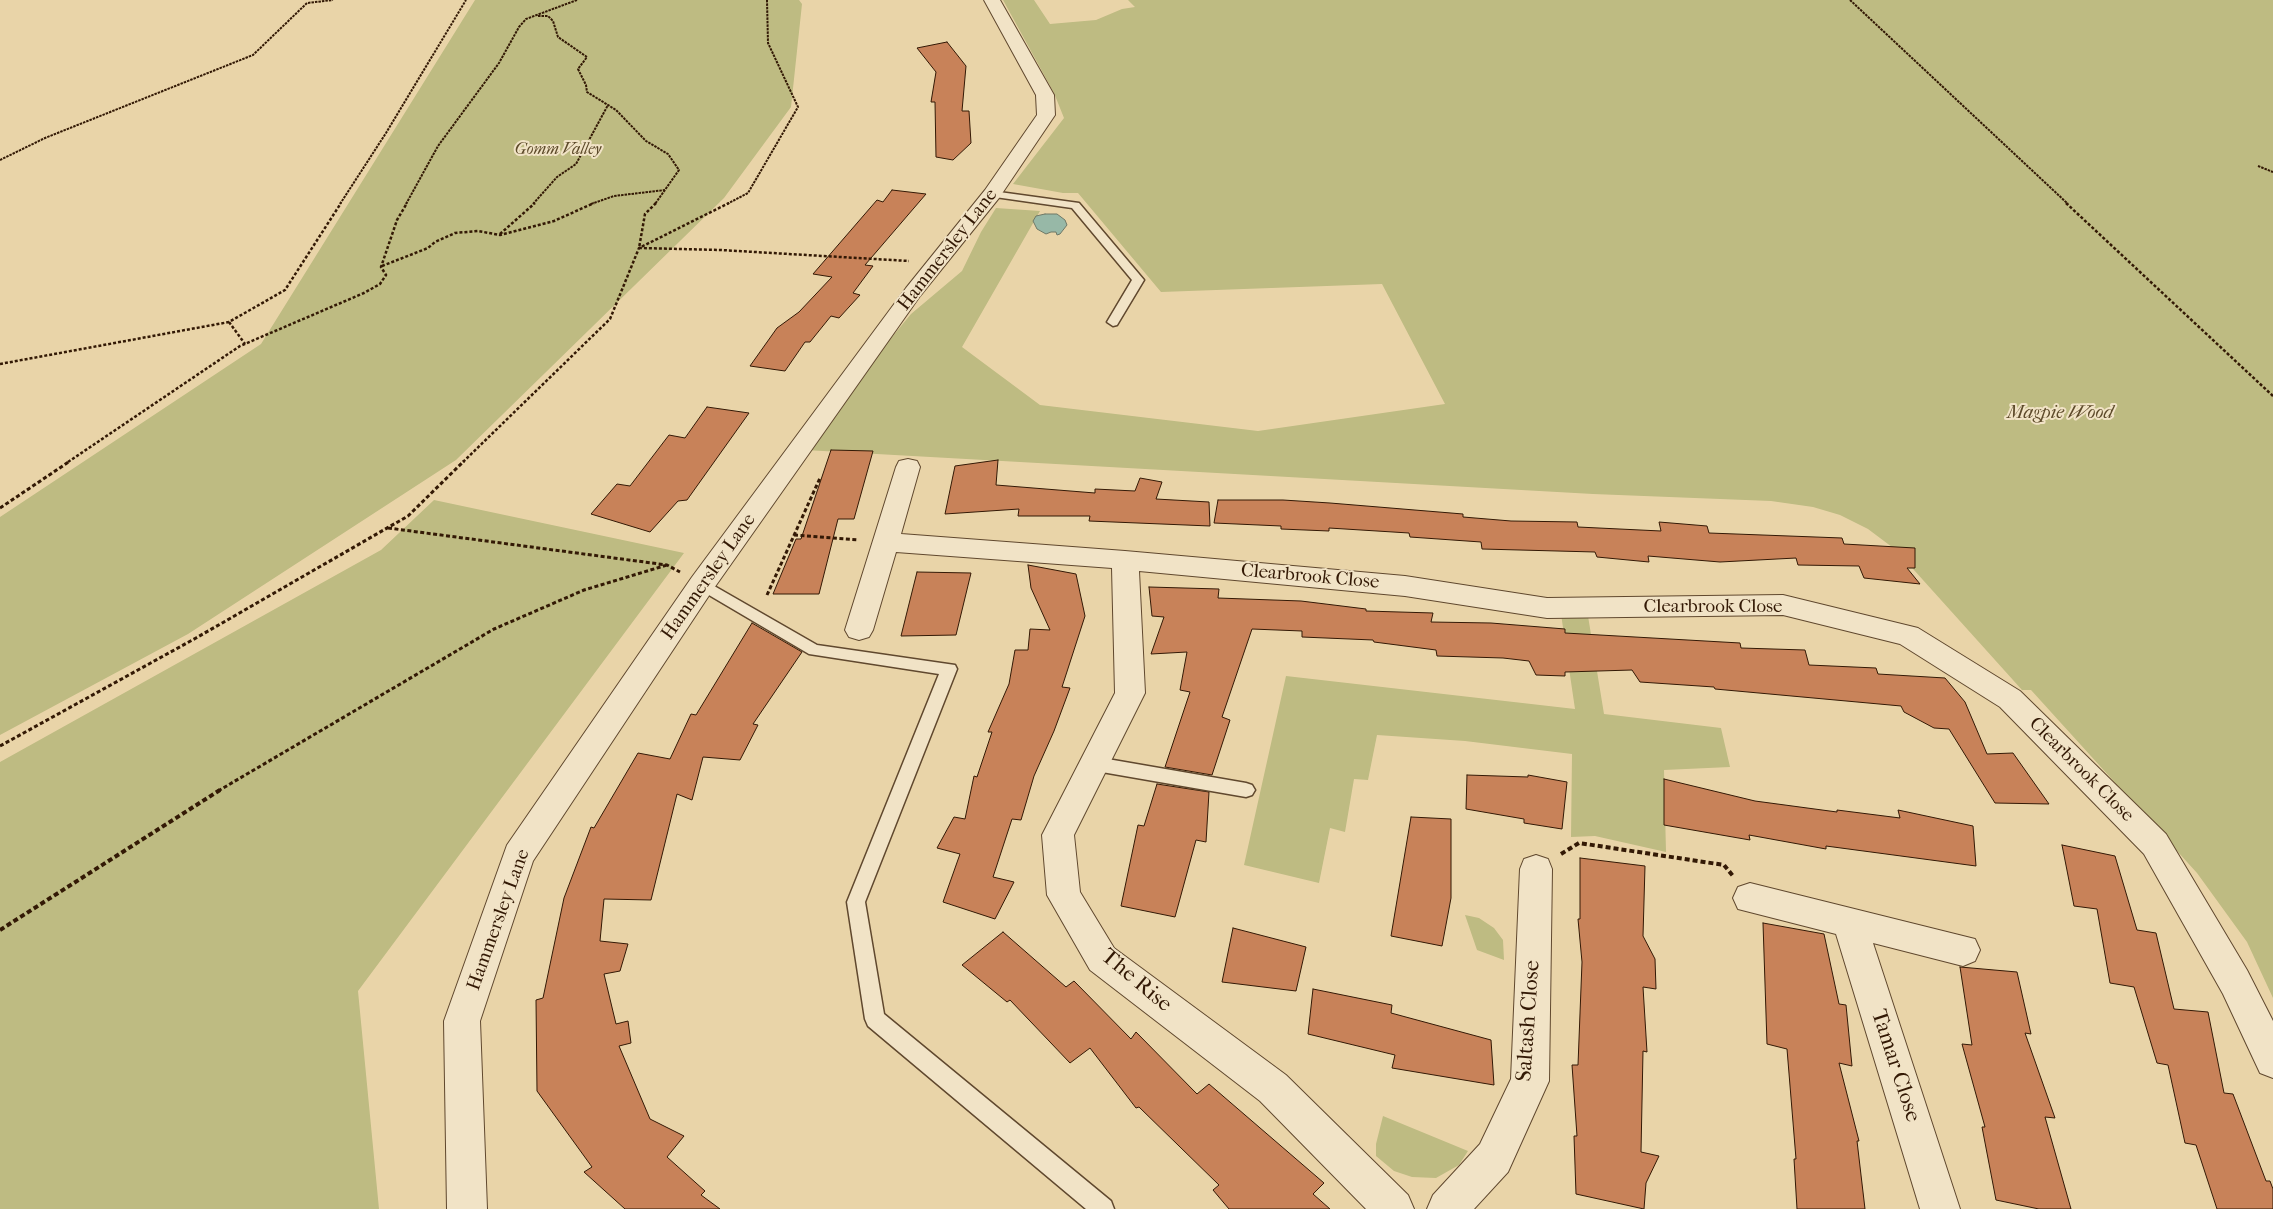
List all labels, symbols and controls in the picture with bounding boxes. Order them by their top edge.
park label: Gomm Valley [515,140,601,160]
street label: Hammersley Lane [893,184,1003,316]
park label: Magpie Wood [2007,402,2113,424]
street label: Hammersley Lane [657,510,761,644]
street label: Clearbrook Close [1240,560,1380,594]
street label: Clearbrook Close [1644,596,1782,618]
street label: Clearbrook Close [2024,713,2138,827]
street label: Hammersley Lane [463,846,535,994]
street label: The Rise [1095,944,1177,1018]
street label: Saltash Close [1512,959,1546,1083]
street label: Tamar Close [1864,1006,1926,1126]

